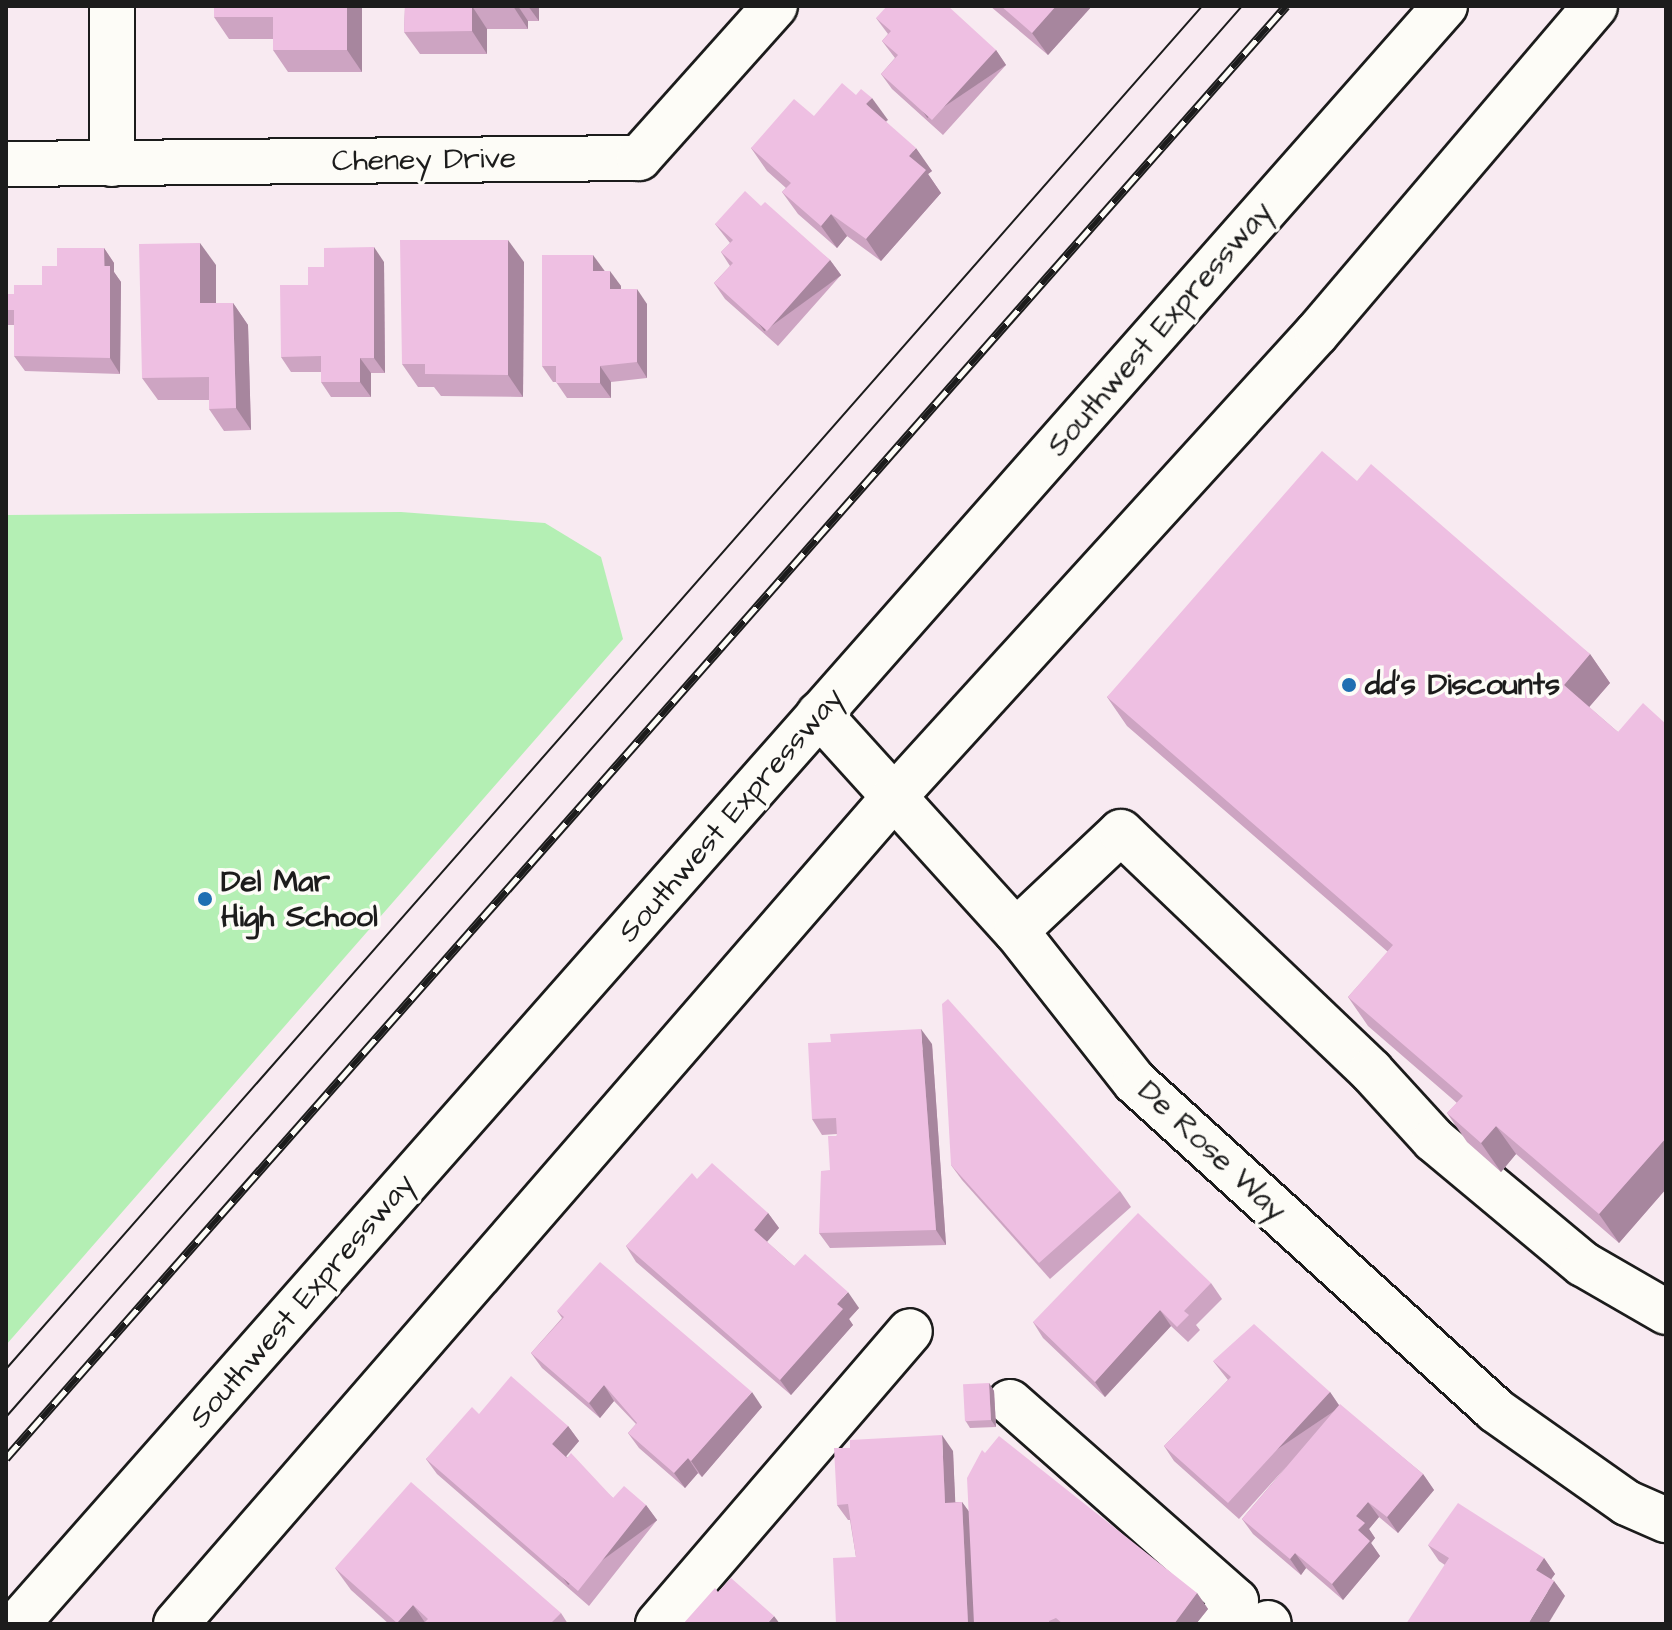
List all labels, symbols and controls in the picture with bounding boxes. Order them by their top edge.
street label: Cheney Drive [332,140,516,180]
street label: Southwest Expressway [1040,194,1280,464]
place label: dd's Discounts [1365,667,1560,703]
marker: dd's Discounts [1340,676,1358,694]
street label: Southwest Expressway [611,680,851,950]
place label: Del Mar High School [221,864,378,934]
marker: Del Mar High School [196,890,214,908]
street label: De Rose Way [1131,1073,1293,1229]
street label: Southwest Expressway [182,1166,422,1436]

